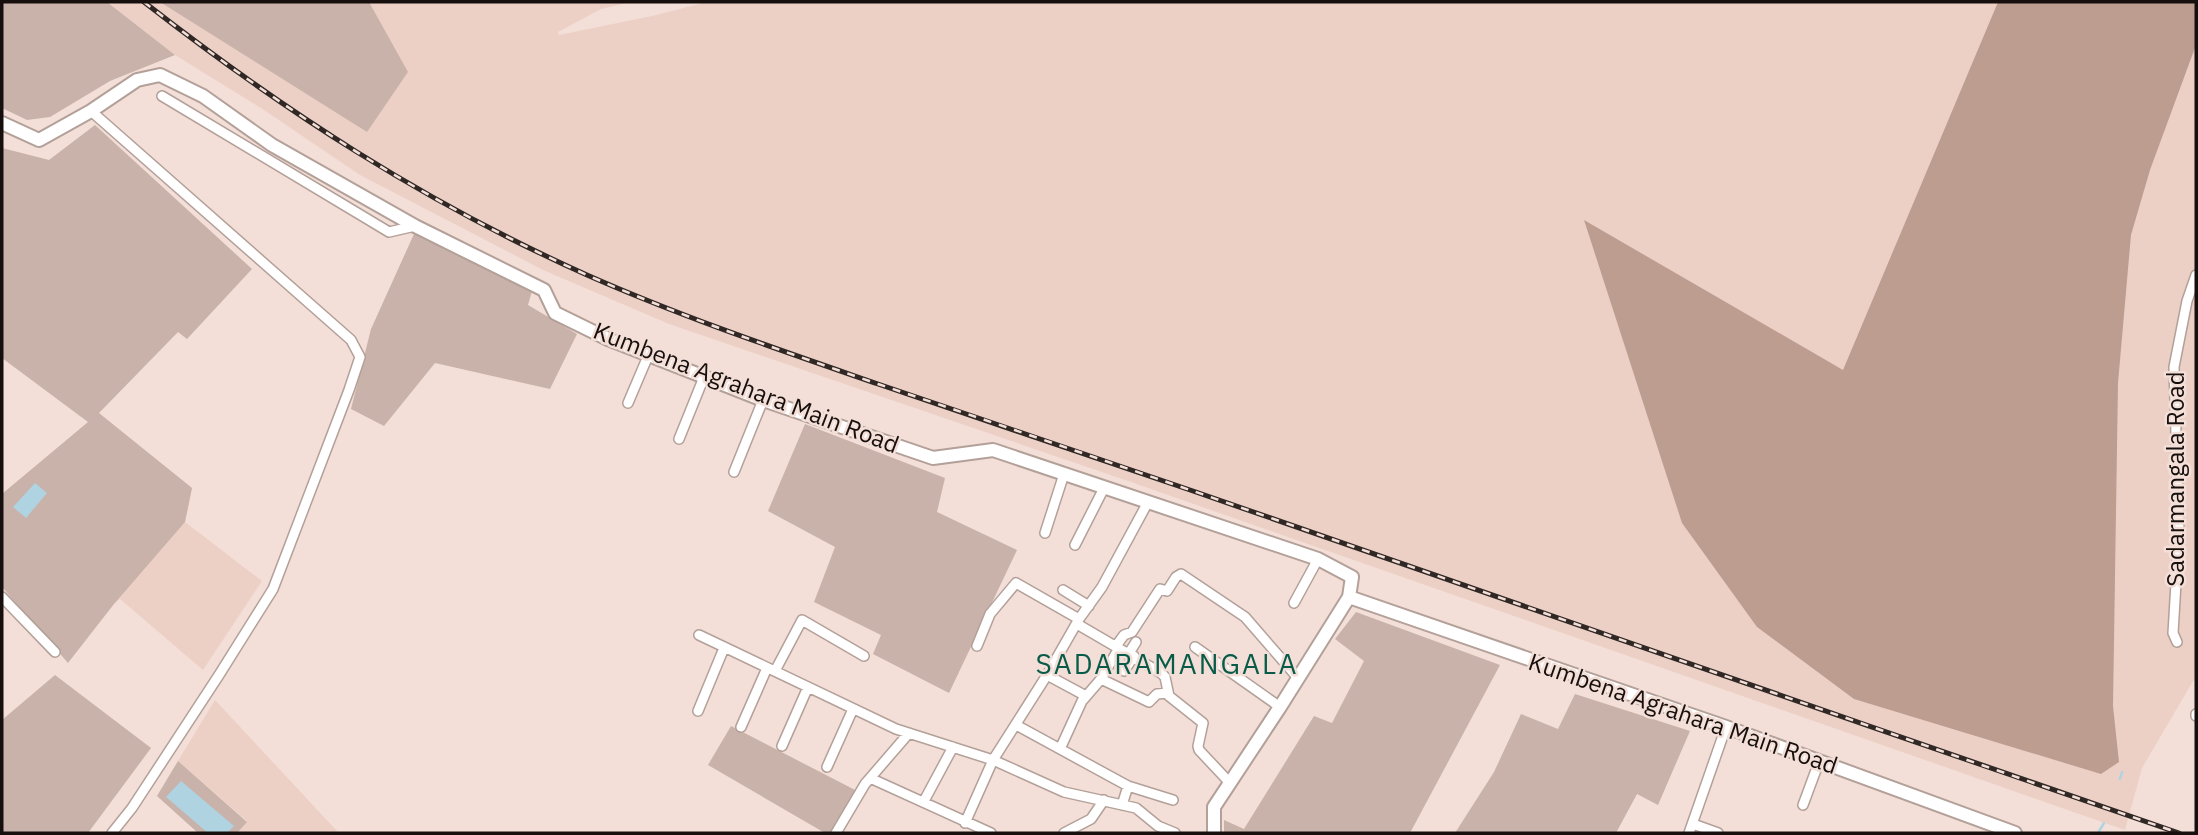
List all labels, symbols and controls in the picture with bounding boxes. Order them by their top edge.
street label: Kumbena Agrahara Main Road [589,314,904,460]
street label: Sadarmangala Road [2159,371,2191,587]
district label: SADARAMANGALA [1036,645,1298,682]
street label: Kumbena Agrahara Main Road [1525,645,1842,781]

